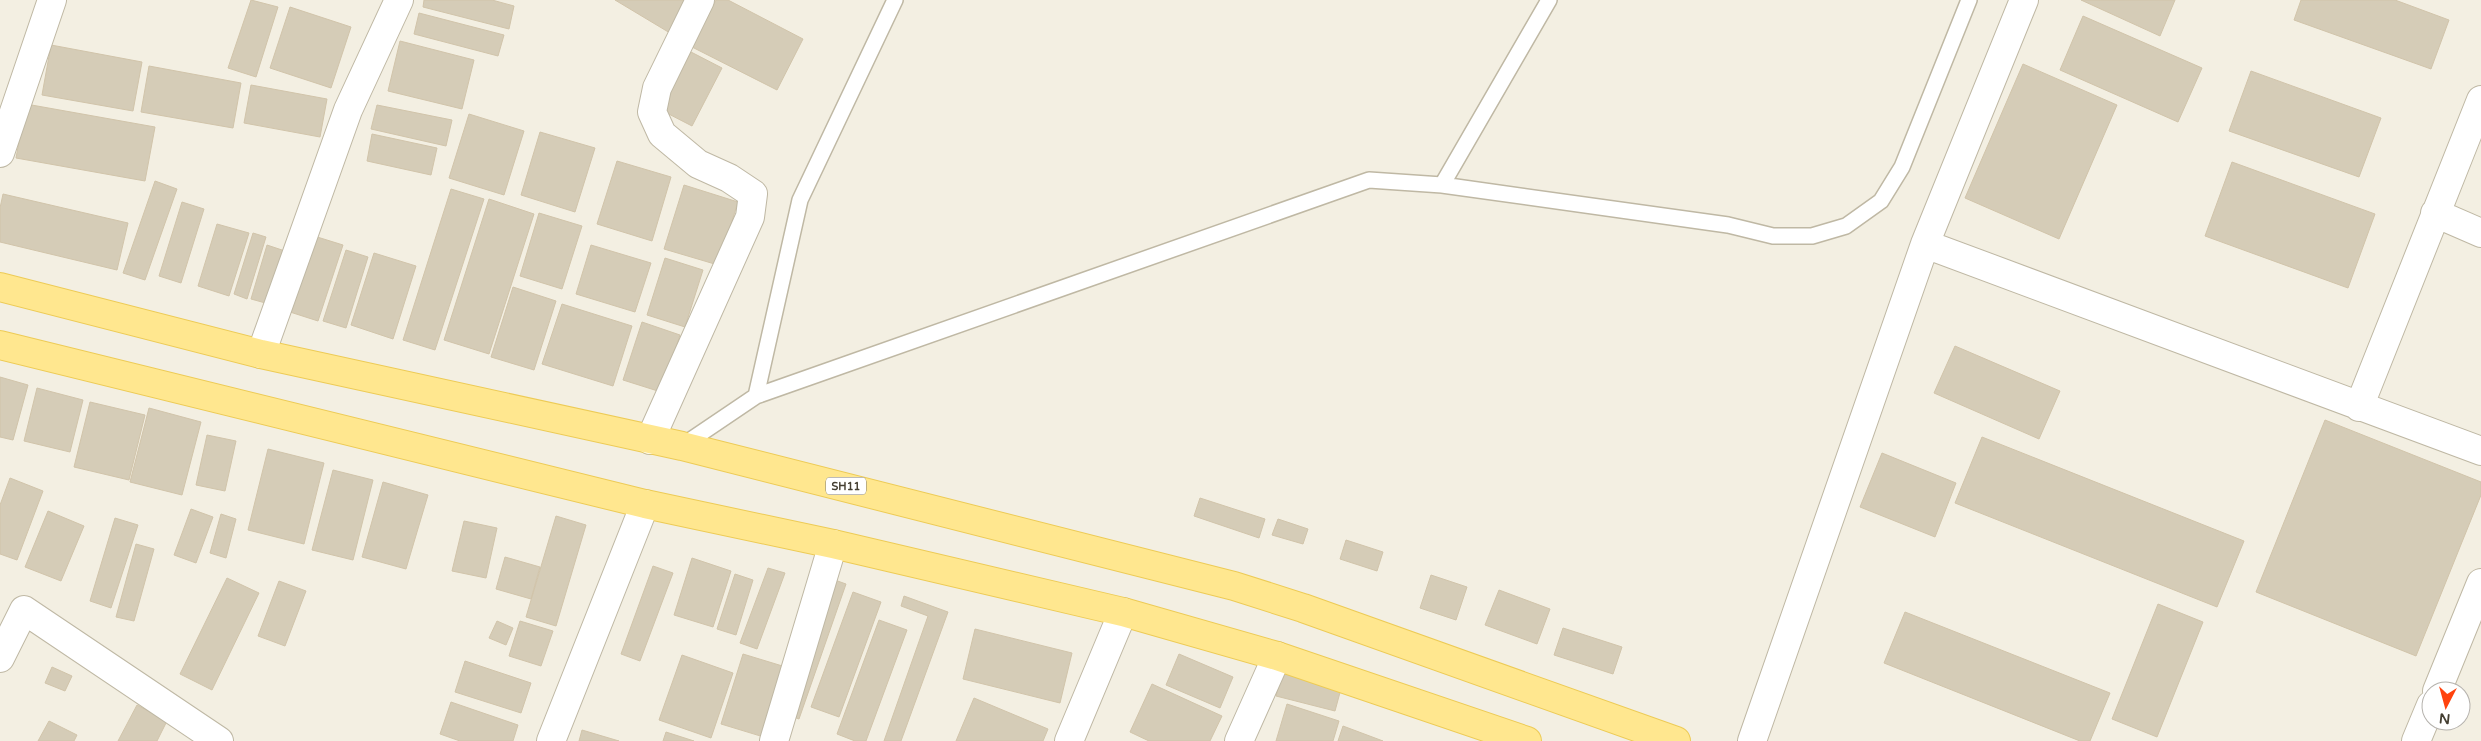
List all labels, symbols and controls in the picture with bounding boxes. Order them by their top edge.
road number: SH11 [826,478,866,494]
north arrow [2421,681,2471,731]
text: N [2438,709,2451,727]

